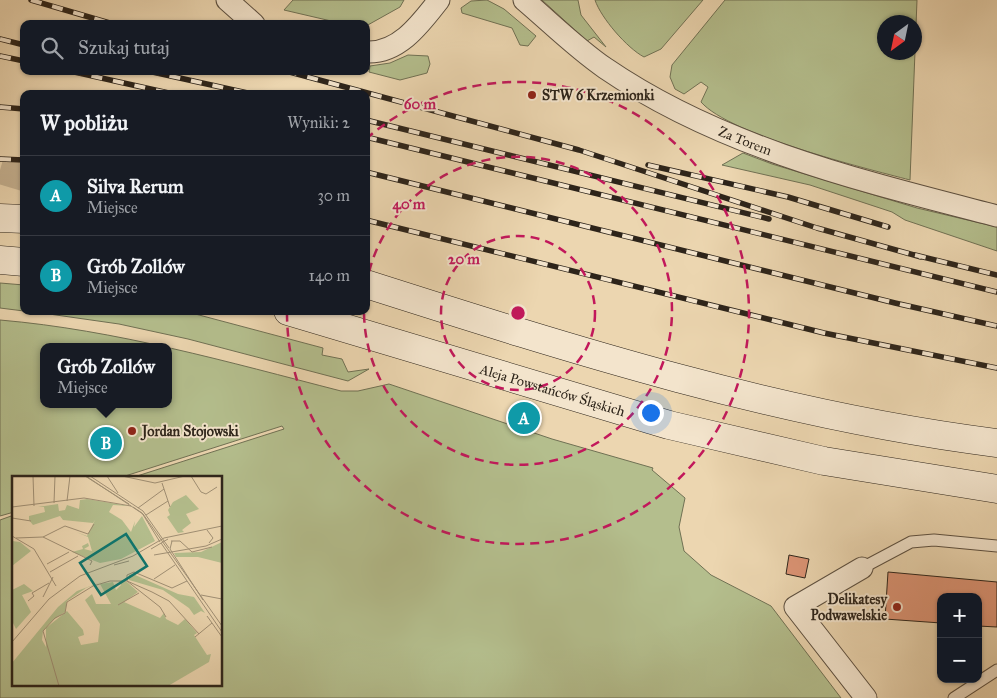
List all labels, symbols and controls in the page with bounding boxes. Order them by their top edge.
north arrow [877,15,922,60]
search box [20,20,370,75]
icon: search [38,34,66,62]
text: Szukaj tutaj [78,36,170,59]
place label: STW 6 Krzemionki [542,87,654,104]
marker: STW 6 Krzemionki [526,89,538,101]
text: 60 m [404,95,437,113]
text: W pobliżu [40,110,128,136]
text: Wyniki: 2 [287,113,350,132]
street label: Za Torem [716,123,774,159]
text: Silva Rerum [87,175,184,198]
text: A [51,186,61,205]
text: 30 m [317,186,350,205]
text: 40 m [393,195,426,214]
text: Miejsce [87,198,138,217]
text: 20 m [448,250,480,268]
text: Grób Zollów [87,255,185,278]
text: B [51,266,61,285]
text: 140 m [309,266,350,285]
text: Miejsce [87,278,138,297]
centre of rings [509,304,527,322]
popup [40,343,172,408]
text: Grób Zollów [57,355,155,378]
street label: Aleja Powstańców Śląskich [477,362,627,420]
text: Miejsce [57,378,108,397]
pin: A [508,399,540,437]
your location [638,400,664,426]
place label: Jordan Stojowski [140,423,239,441]
pin: B [90,424,122,462]
marker: Jordan Stojowski [126,425,138,437]
inset map [12,476,222,686]
place label: Delikatesy Podwawelskie [810,591,888,624]
map controls [937,593,982,683]
button: + [937,593,982,638]
marker: Delikatesy Podwawelskie [891,601,903,613]
button: − [937,638,982,683]

